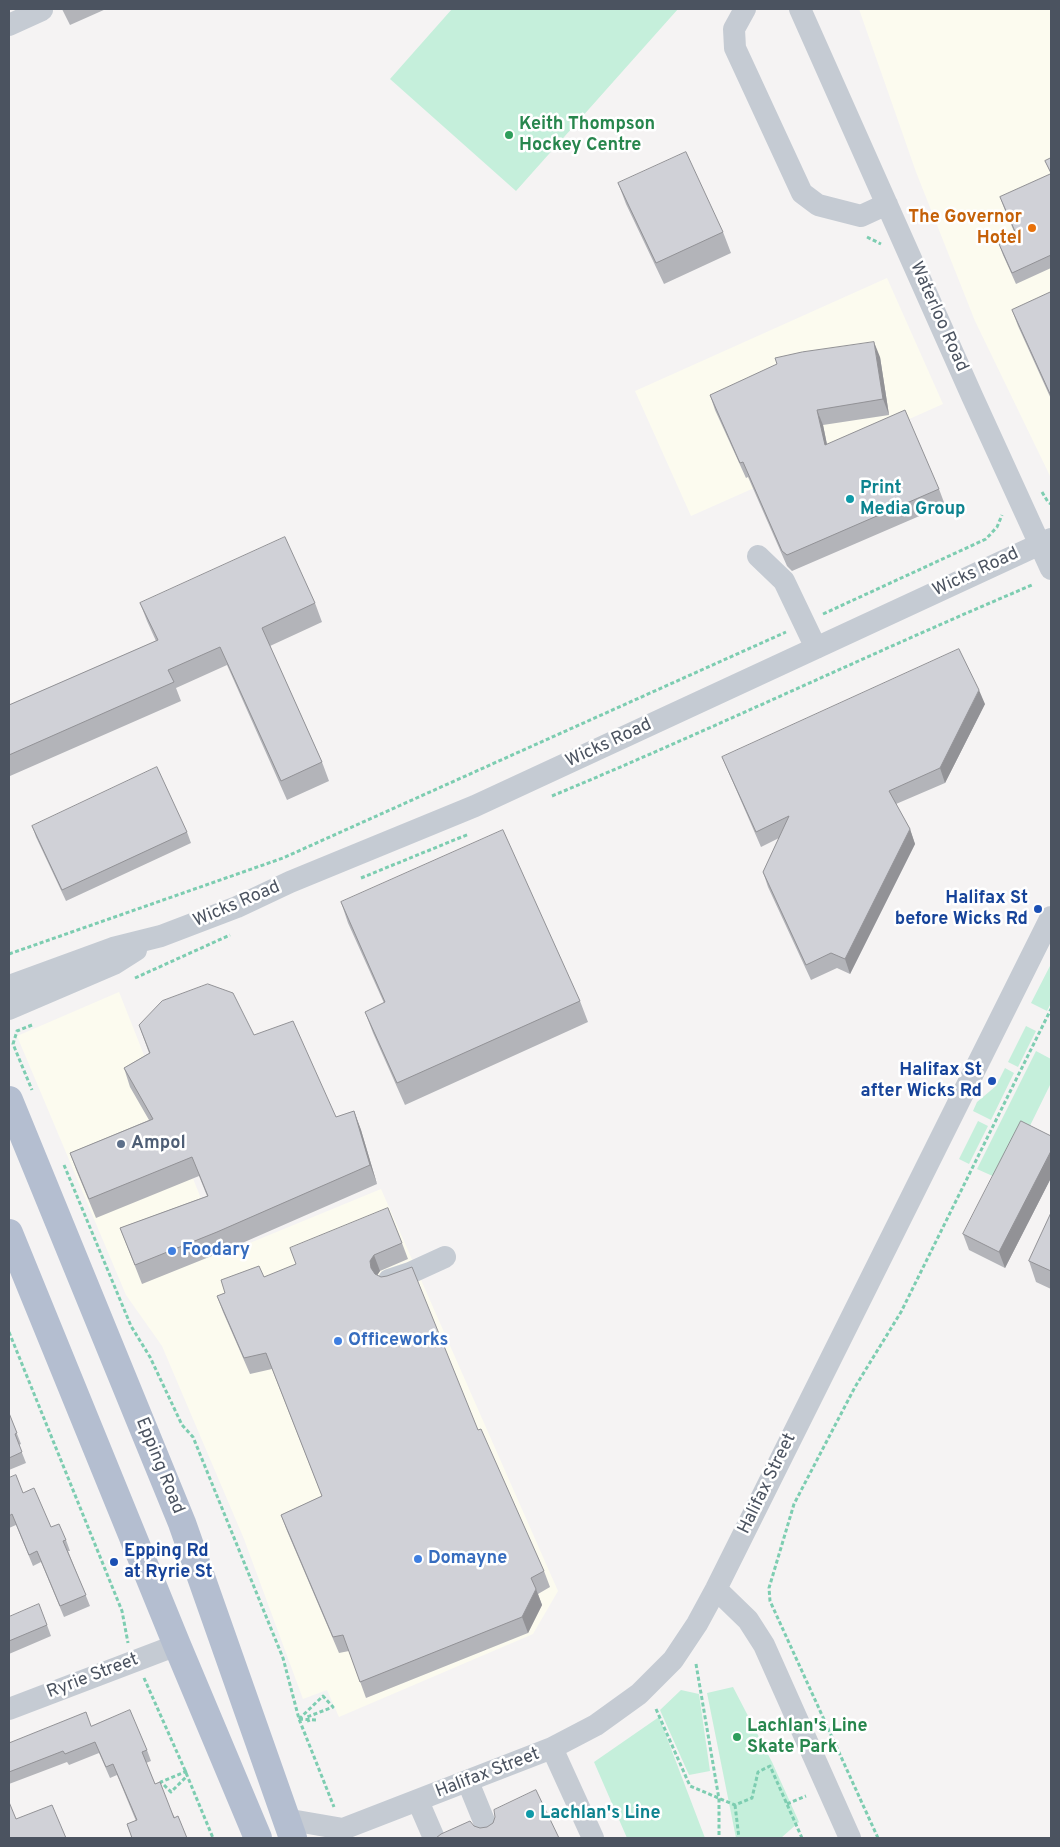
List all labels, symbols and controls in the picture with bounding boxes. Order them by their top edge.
place label: Keith Thompson Hockey Centre [519,114,655,156]
marker: Keith Thompson Hockey Centre [503,129,515,141]
place label: The Governor Hotel [908,207,1022,250]
marker: The Governor Hotel [1026,222,1038,234]
street label: Waterloo Road [904,259,972,375]
place label: Print Media Group [860,478,966,520]
marker: Print Media Group [844,493,856,505]
street label: Wicks Road [930,544,1022,602]
street label: Wicks Road [563,715,655,773]
street label: Wicks Road [190,877,284,933]
place label: Halifax St before Wicks Rd [895,888,1028,931]
marker: Halifax St before Wicks Rd [1032,903,1044,915]
place label: Halifax St after Wicks Rd [861,1060,982,1102]
marker: Halifax St after Wicks Rd [986,1075,998,1087]
place label: Ampol [131,1133,186,1155]
marker: Ampol [115,1138,127,1150]
place label: Foodary [182,1240,250,1262]
marker: Foodary [166,1245,178,1257]
place label: Officeworks [348,1330,448,1352]
marker: Officeworks [332,1335,344,1347]
street label: Epping Road [130,1415,188,1517]
street label: Halifax Street [734,1430,802,1538]
place label: Epping Rd at Ryrie St [124,1541,213,1584]
place label: Domayne [428,1548,507,1570]
marker: Domayne [412,1553,424,1565]
marker: Epping Rd at Ryrie St [108,1556,120,1568]
street label: Ryrie Street [44,1650,142,1704]
place label: Lachlan's Line Skate Park [747,1716,868,1758]
marker: Lachlan's Line Skate Park [731,1731,743,1743]
street label: Halifax Street [433,1744,543,1804]
place label: Lachlan's Line [540,1803,661,1825]
marker: Lachlan's Line [524,1808,536,1820]

